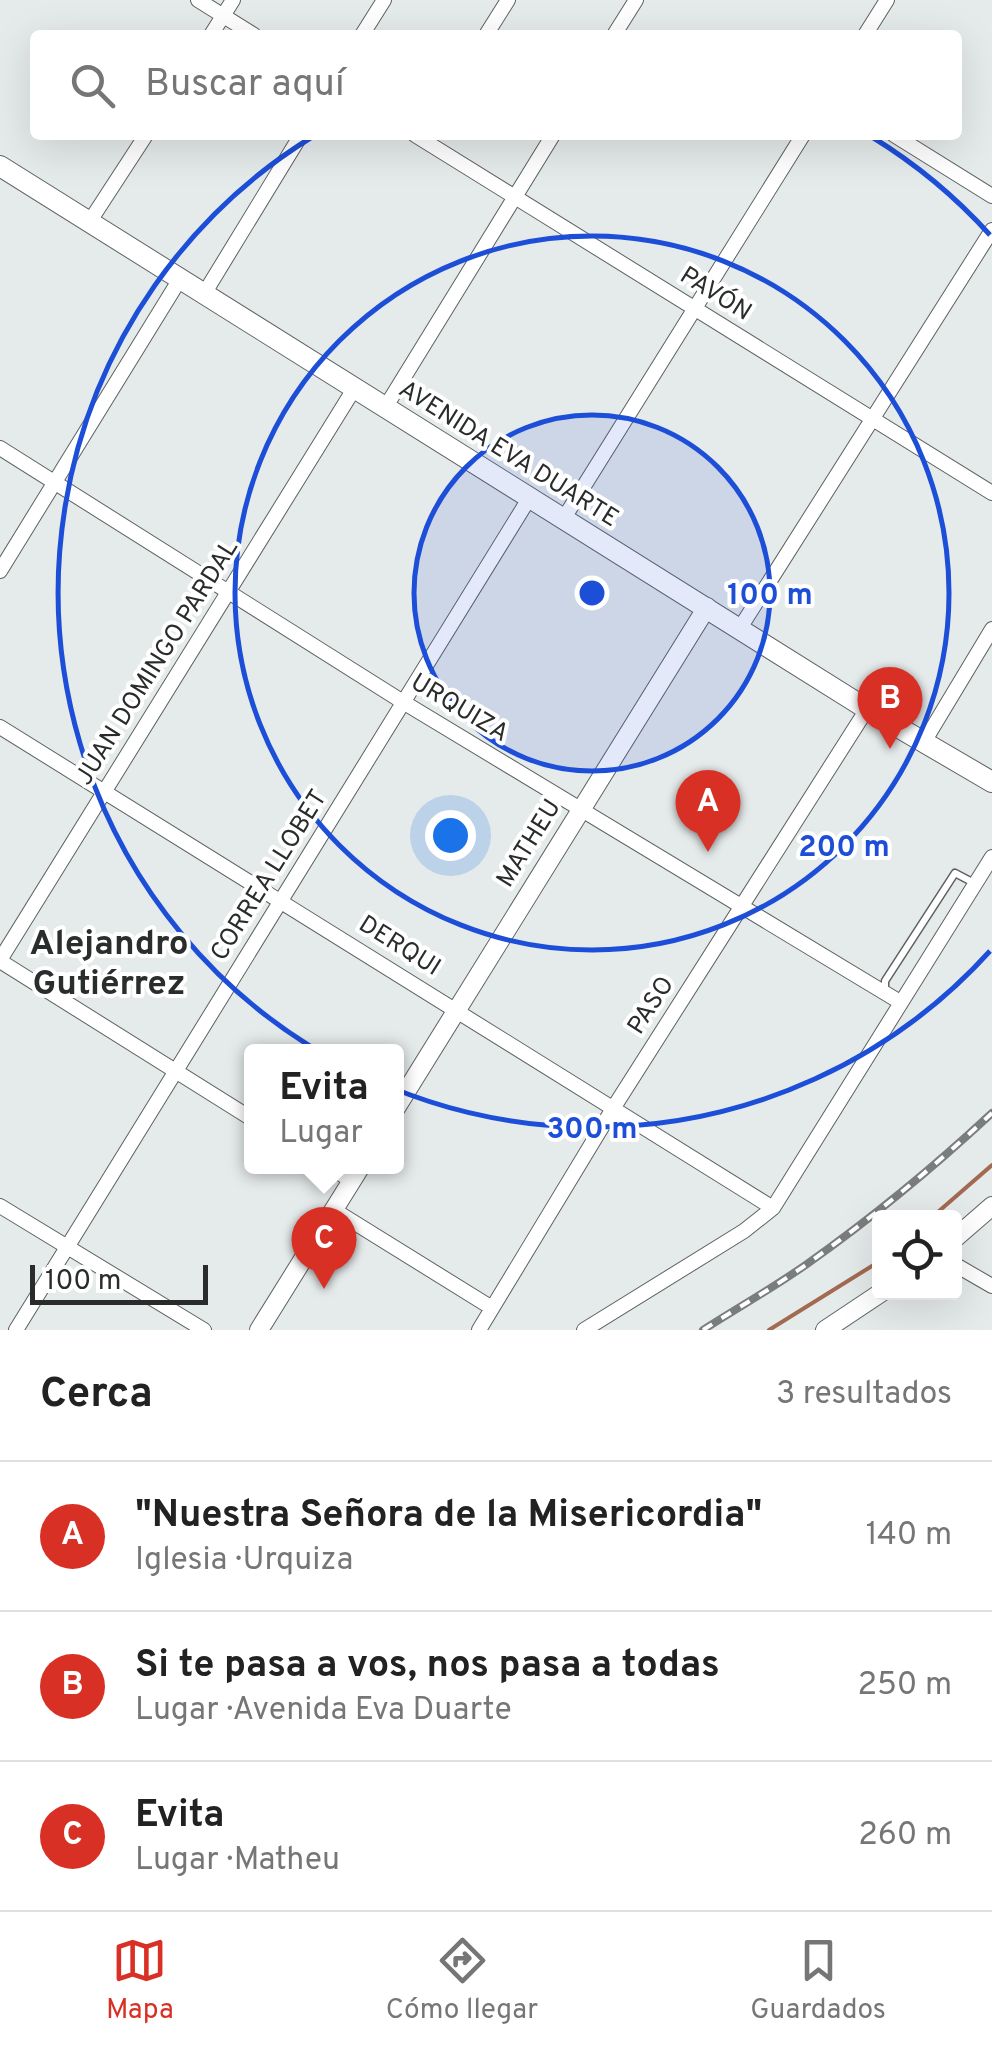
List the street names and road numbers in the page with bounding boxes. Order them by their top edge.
street label: PAVÓN [673,260,757,329]
street label: AVENIDA EVA DUARTE [392,374,624,536]
street label: JUAN DOMINGO PARDAL [69,534,247,792]
street label: URQUIZA [404,667,514,751]
street label: CORREA LLOBET [204,784,336,968]
street label: MATHEU [491,794,569,894]
street label: DERQUI [352,909,446,985]
street label: PASO [621,971,683,1041]

